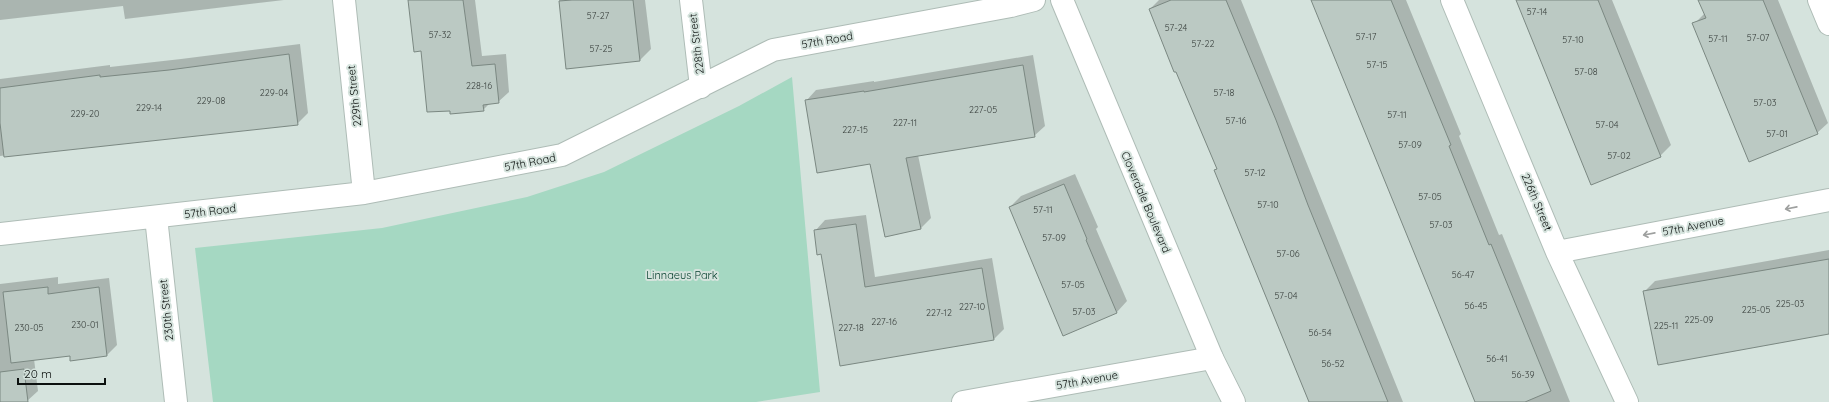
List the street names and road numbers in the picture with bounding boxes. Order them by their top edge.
street label: 228th Street [685,13,707,75]
street label: 57th Road [800,29,854,51]
street label: 229th Street [344,64,364,127]
street label: Cloverdale Boulevard [1118,149,1174,255]
street label: 57th Road [503,150,557,174]
street label: 226th Street [1519,171,1555,233]
street label: 57th Road [183,201,237,221]
street label: 57th Avenue [1661,213,1725,239]
street label: 230th Street [156,278,176,341]
street label: 57th Avenue [1055,368,1119,392]

